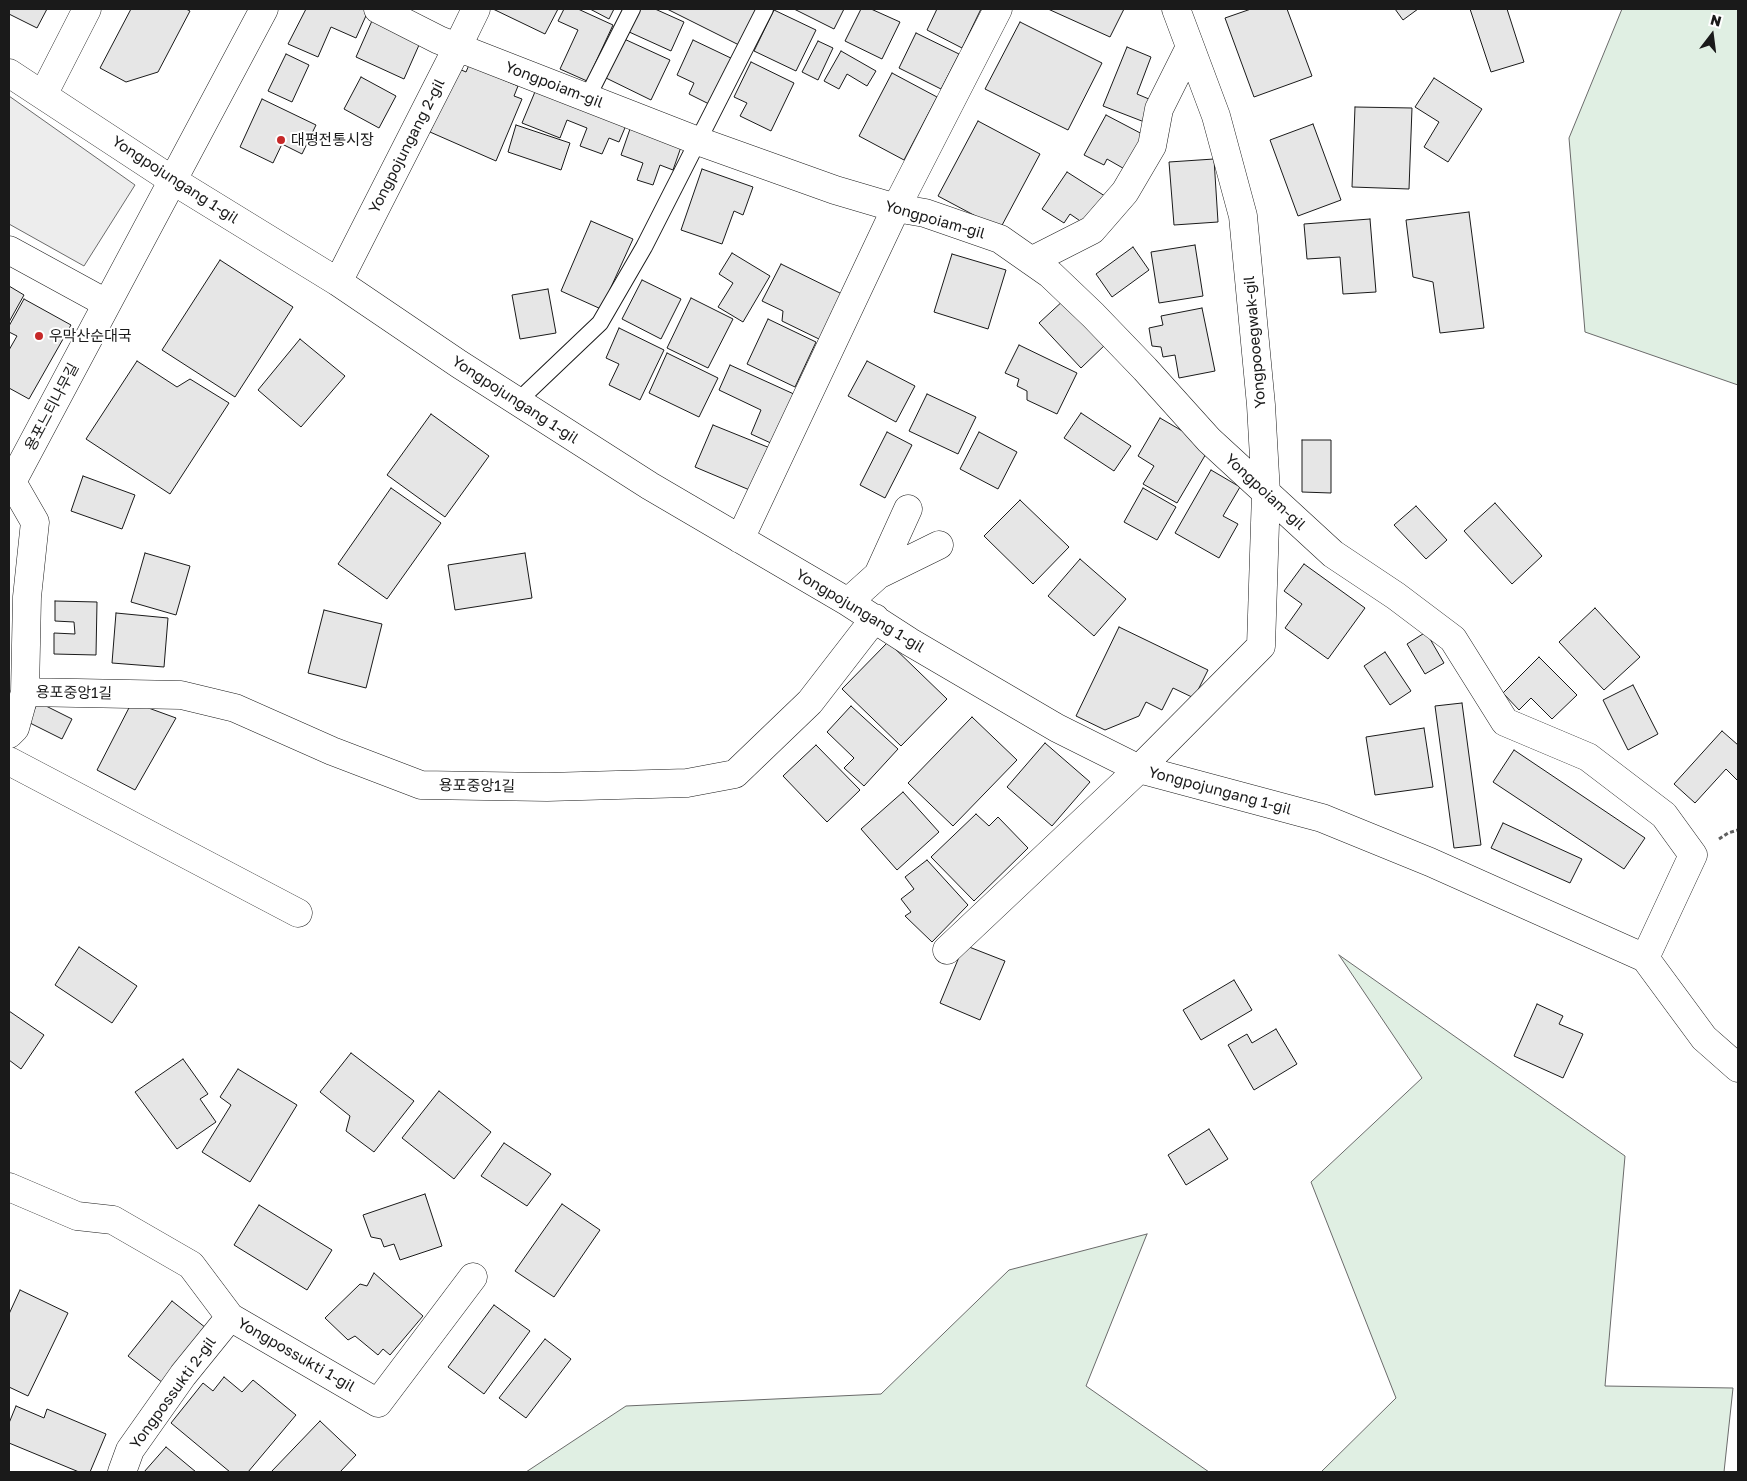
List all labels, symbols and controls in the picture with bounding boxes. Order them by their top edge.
north arrow [1687,10,1737,60]
text: N [1709,10,1723,30]
street label: Yongpoiam-gil [502,58,606,112]
street label: Yongpojungang 2-gil [365,76,449,216]
place label: 대평전통시장 [291,131,374,149]
street label: Yongpojungang 1-gil [108,132,242,228]
marker: 대평전통시장 [275,134,287,146]
street label: Yongpoiam-gil [883,197,987,243]
street label: Yongpooegwak-gil [1240,275,1270,409]
place label: 우막산순대국 [49,327,132,345]
marker: 우막산순대국 [33,330,45,342]
street label: Yongpojungang 1-gil [448,352,582,448]
street label: 용포느티나무길 [21,360,83,454]
street label: Yongpoiam-gil [1221,450,1309,534]
street label: Yongpojungang 1-gil [792,565,928,657]
street label: 용포중앙1길 [36,683,112,703]
street label: Yongpojungang 1-gil [1147,763,1293,819]
street label: 용포중앙1길 [439,776,515,796]
street label: Yongpossukti 1-gil [234,1314,358,1396]
street label: Yongpossukti 2-gil [126,1333,220,1453]

